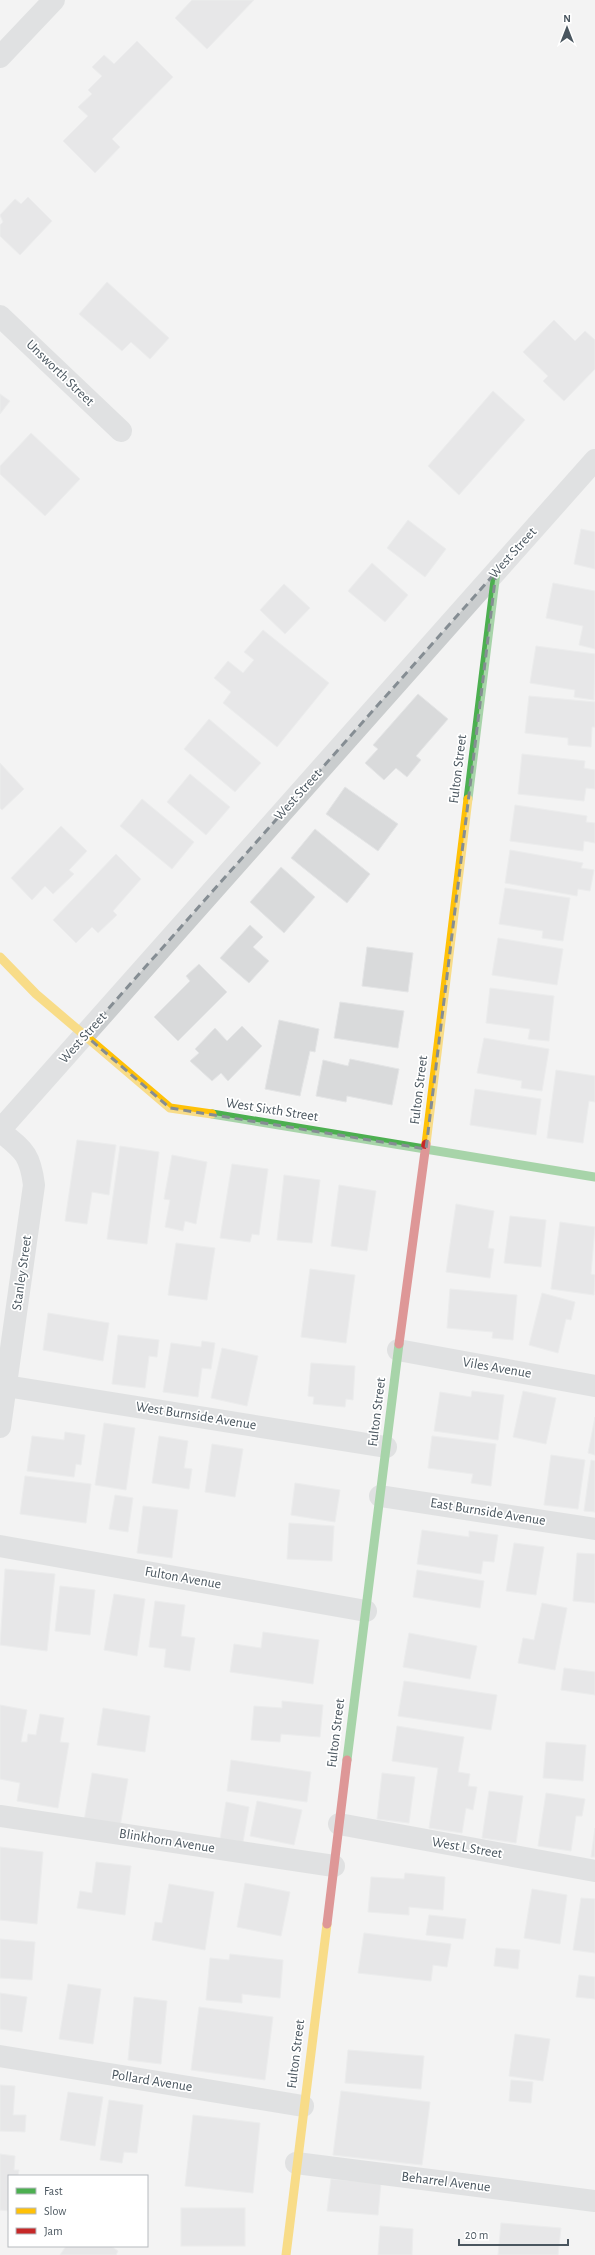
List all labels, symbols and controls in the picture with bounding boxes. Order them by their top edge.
north arrow [547,8,587,48]
text: N [563,13,571,24]
street label: Unsworth Street [23,337,97,409]
street label: West Street [487,524,540,581]
street label: Fulton Street [447,733,469,804]
street label: West Street [272,766,325,823]
street label: West Street [57,1009,110,1066]
street label: Fulton Street [408,1054,430,1125]
street label: West Sixth Street [225,1096,320,1124]
street label: Stanley Street [10,1234,34,1312]
street label: Viles Avenue [462,1355,532,1381]
street label: Fulton Street [366,1376,388,1447]
street label: West Burnside Avenue [135,1400,257,1432]
street label: East Burnside Avenue [429,1496,547,1528]
street label: Fulton Avenue [144,1564,222,1592]
street label: Fulton Street [325,1697,347,1768]
street label: Blinkhorn Avenue [118,1827,216,1855]
street label: West L Street [431,1835,504,1861]
street label: Fulton Street [285,2018,307,2089]
street label: Pollard Avenue [111,2068,193,2094]
street label: Beharrel Avenue [401,2170,491,2194]
legend [8,2175,148,2247]
text: Fast [44,2185,63,2197]
text: Slow [44,2205,66,2217]
scale bar [459,2221,568,2247]
text: Jam [44,2225,63,2237]
text: 20 m [465,2229,488,2241]

